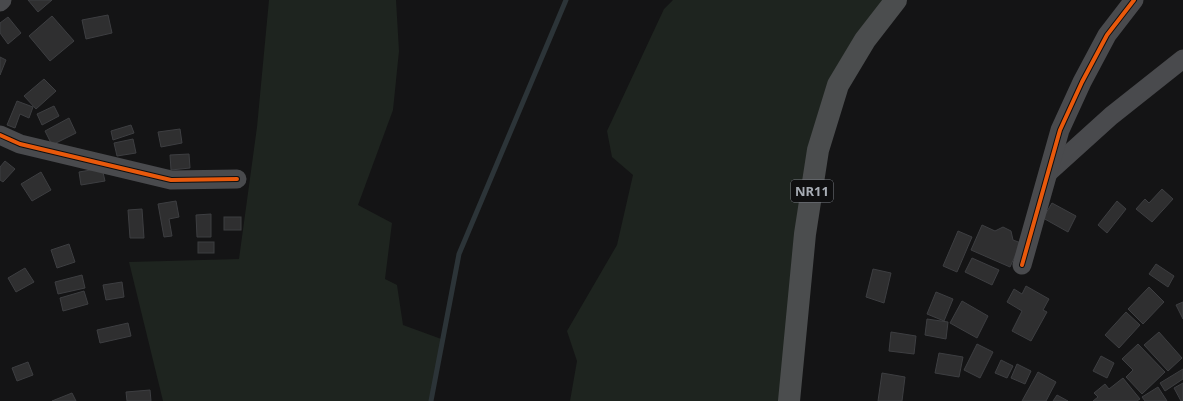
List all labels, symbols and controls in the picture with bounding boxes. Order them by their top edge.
road number: NR11 [791,180,833,202]

